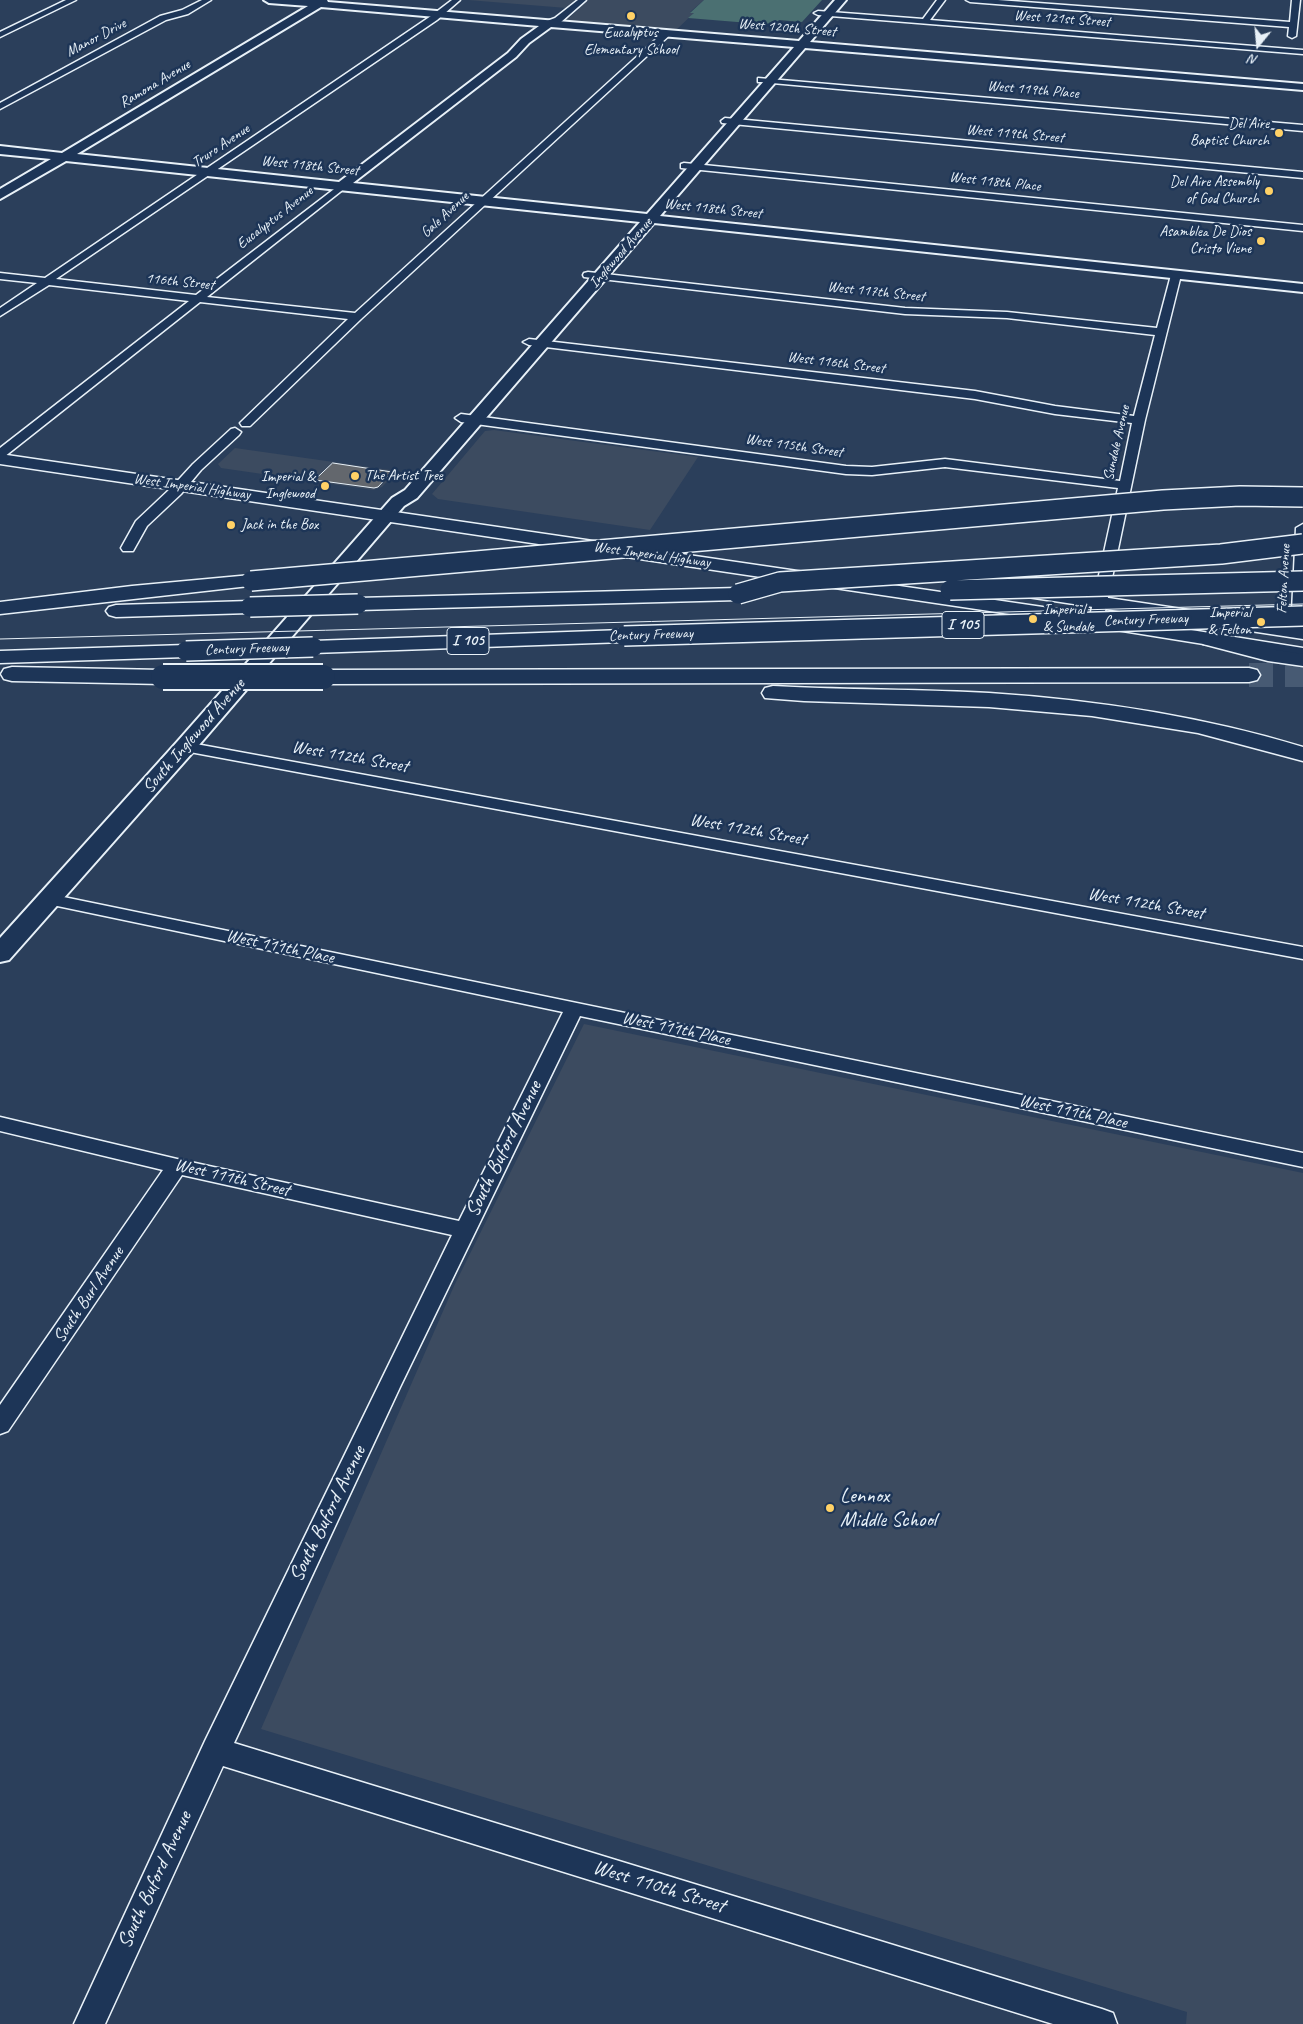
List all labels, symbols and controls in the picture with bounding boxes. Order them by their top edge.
street label: West 121st Street [1013,7,1111,31]
marker: Eucalyptus Elementary School [625,10,637,22]
street label: Manor Drive [63,15,129,61]
street label: West 120th Street [737,15,837,41]
north arrow [1233,20,1283,70]
place label: Eucalyptus Elementary School [584,24,678,59]
text: N [1247,50,1260,69]
street label: Ramona Avenue [116,56,194,112]
street label: West 119th Place [987,77,1079,103]
place label: Del Aire Baptist Church [1190,115,1269,150]
street label: Truro Avenue [189,120,253,172]
street label: West 119th Street [965,121,1065,147]
marker: Del Aire Baptist Church [1273,127,1285,139]
street label: West 118th Street [260,152,360,180]
street label: West 118th Place [949,168,1041,196]
place label: Del Aire Assembly of God Church [1170,173,1259,208]
street label: Eucalyptus Avenue [233,183,317,253]
marker: Del Aire Assembly of God Church [1263,185,1275,197]
street label: Gale Avenue [417,188,473,242]
street label: West 118th Street [663,195,763,223]
street label: Inglewood Avenue [585,214,657,292]
place label: Asamblea De Dios Cristo Viene [1160,223,1251,258]
marker: Asamblea De Dios Cristo Viene [1255,235,1267,247]
street label: 116th Street [145,269,215,295]
street label: West 117th Street [826,278,926,306]
street label: West 116th Street [786,348,886,378]
street label: Sundale Avenue [1100,404,1134,482]
street label: West 115th Street [744,430,844,462]
place label: The Artist Tree [365,467,443,485]
place label: Imperial & Inglewood [261,468,315,503]
street label: West Imperial Highway [133,470,251,504]
marker: The Artist Tree [349,470,361,482]
marker: Imperial & Inglewood [319,480,331,492]
place label: Jack in the Box [241,516,318,534]
marker: Jack in the Box [225,519,237,531]
street label: West Imperial Highway [593,538,711,572]
street label: Felton Avenue [1273,544,1295,614]
place label: Imperial & Sundale [1043,601,1094,636]
place label: Imperial & Felton [1208,604,1251,639]
street label: Century Freeway [1104,610,1188,630]
road number: I 105 [942,612,984,638]
marker: Imperial & Sundale [1027,613,1039,625]
marker: Imperial & Felton [1255,616,1267,628]
street label: Century Freeway [609,625,693,645]
road number: I 105 [447,627,489,654]
street label: Century Freeway [205,639,289,659]
street label: South Inglewood Avenue [138,674,250,798]
street label: West 112th Street [290,736,410,778]
street label: West 112th Street [688,809,808,851]
street label: West 112th Street [1086,883,1206,925]
street label: West 111th Place [224,925,336,969]
street label: West 111th Place [620,1007,732,1051]
street label: South Buford Avenue [460,1077,548,1221]
street label: West 111th Place [1017,1090,1129,1134]
street label: West 111th Street [172,1154,292,1202]
street label: South Burl Avenue [49,1243,129,1347]
street label: South Buford Avenue [284,1442,372,1586]
place label: Lennox Middle School [840,1483,936,1533]
marker: Lennox Middle School [824,1502,836,1514]
street label: South Buford Avenue [112,1807,198,1953]
street label: West 110th Street [590,1855,728,1919]

